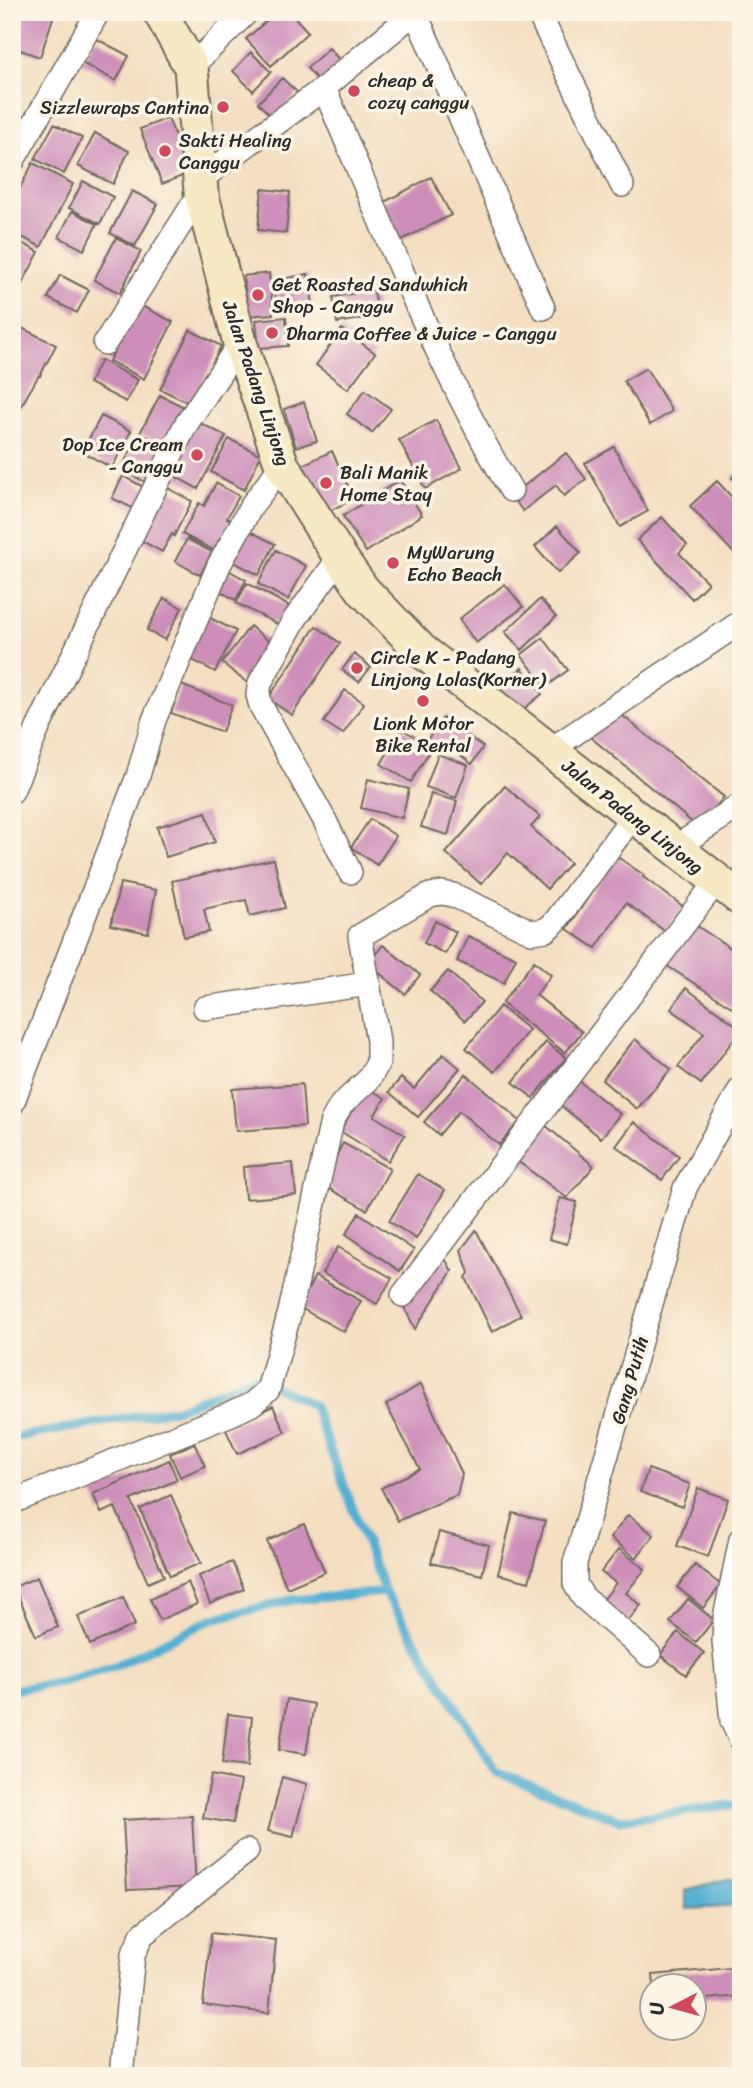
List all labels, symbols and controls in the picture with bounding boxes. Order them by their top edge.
place label: cheap & cozy canggu [368,64,469,119]
marker: cheap & cozy canggu [346,83,362,99]
place label: Sizzlewraps Cantina [40,91,209,124]
marker: Sizzlewraps Cantina [215,99,231,115]
place label: Sakti Healing Canggu [179,124,292,179]
marker: Sakti Healing Canggu [157,143,173,159]
place label: Get Roasted Sandwhich Shop - Canggu [272,268,468,323]
marker: Get Roasted Sandwhich Shop - Canggu [250,287,266,303]
street label: Jalan Padang Linjong [212,295,300,470]
place label: Dharma Coffee & Juice - Canggu [286,317,557,350]
marker: Dharma Coffee & Juice - Canggu [264,325,280,341]
place label: Dop Ice Cream - Canggu [62,428,183,483]
marker: Dop Ice Cream - Canggu [189,447,205,463]
place label: Bali Manik Home Stay [340,456,432,511]
marker: Bali Manik Home Stay [318,475,334,491]
place label: MyWarung Echo Beach [407,536,502,591]
marker: MyWarung Echo Beach [385,555,401,571]
place label: Circle K - Padang Linjong Lolas(Korner) [371,641,547,696]
marker: Circle K - Padang Linjong Lolas(Korner) [349,660,365,676]
marker: Lionk Motor Bike Rental [415,693,431,709]
place label: Lionk Motor Bike Rental [373,707,474,762]
street label: Jalan Padang Linjong [553,749,711,883]
street label: Gang Putih [601,1332,658,1428]
north arrow [638,1972,708,2042]
text: U [639,1999,674,2017]

